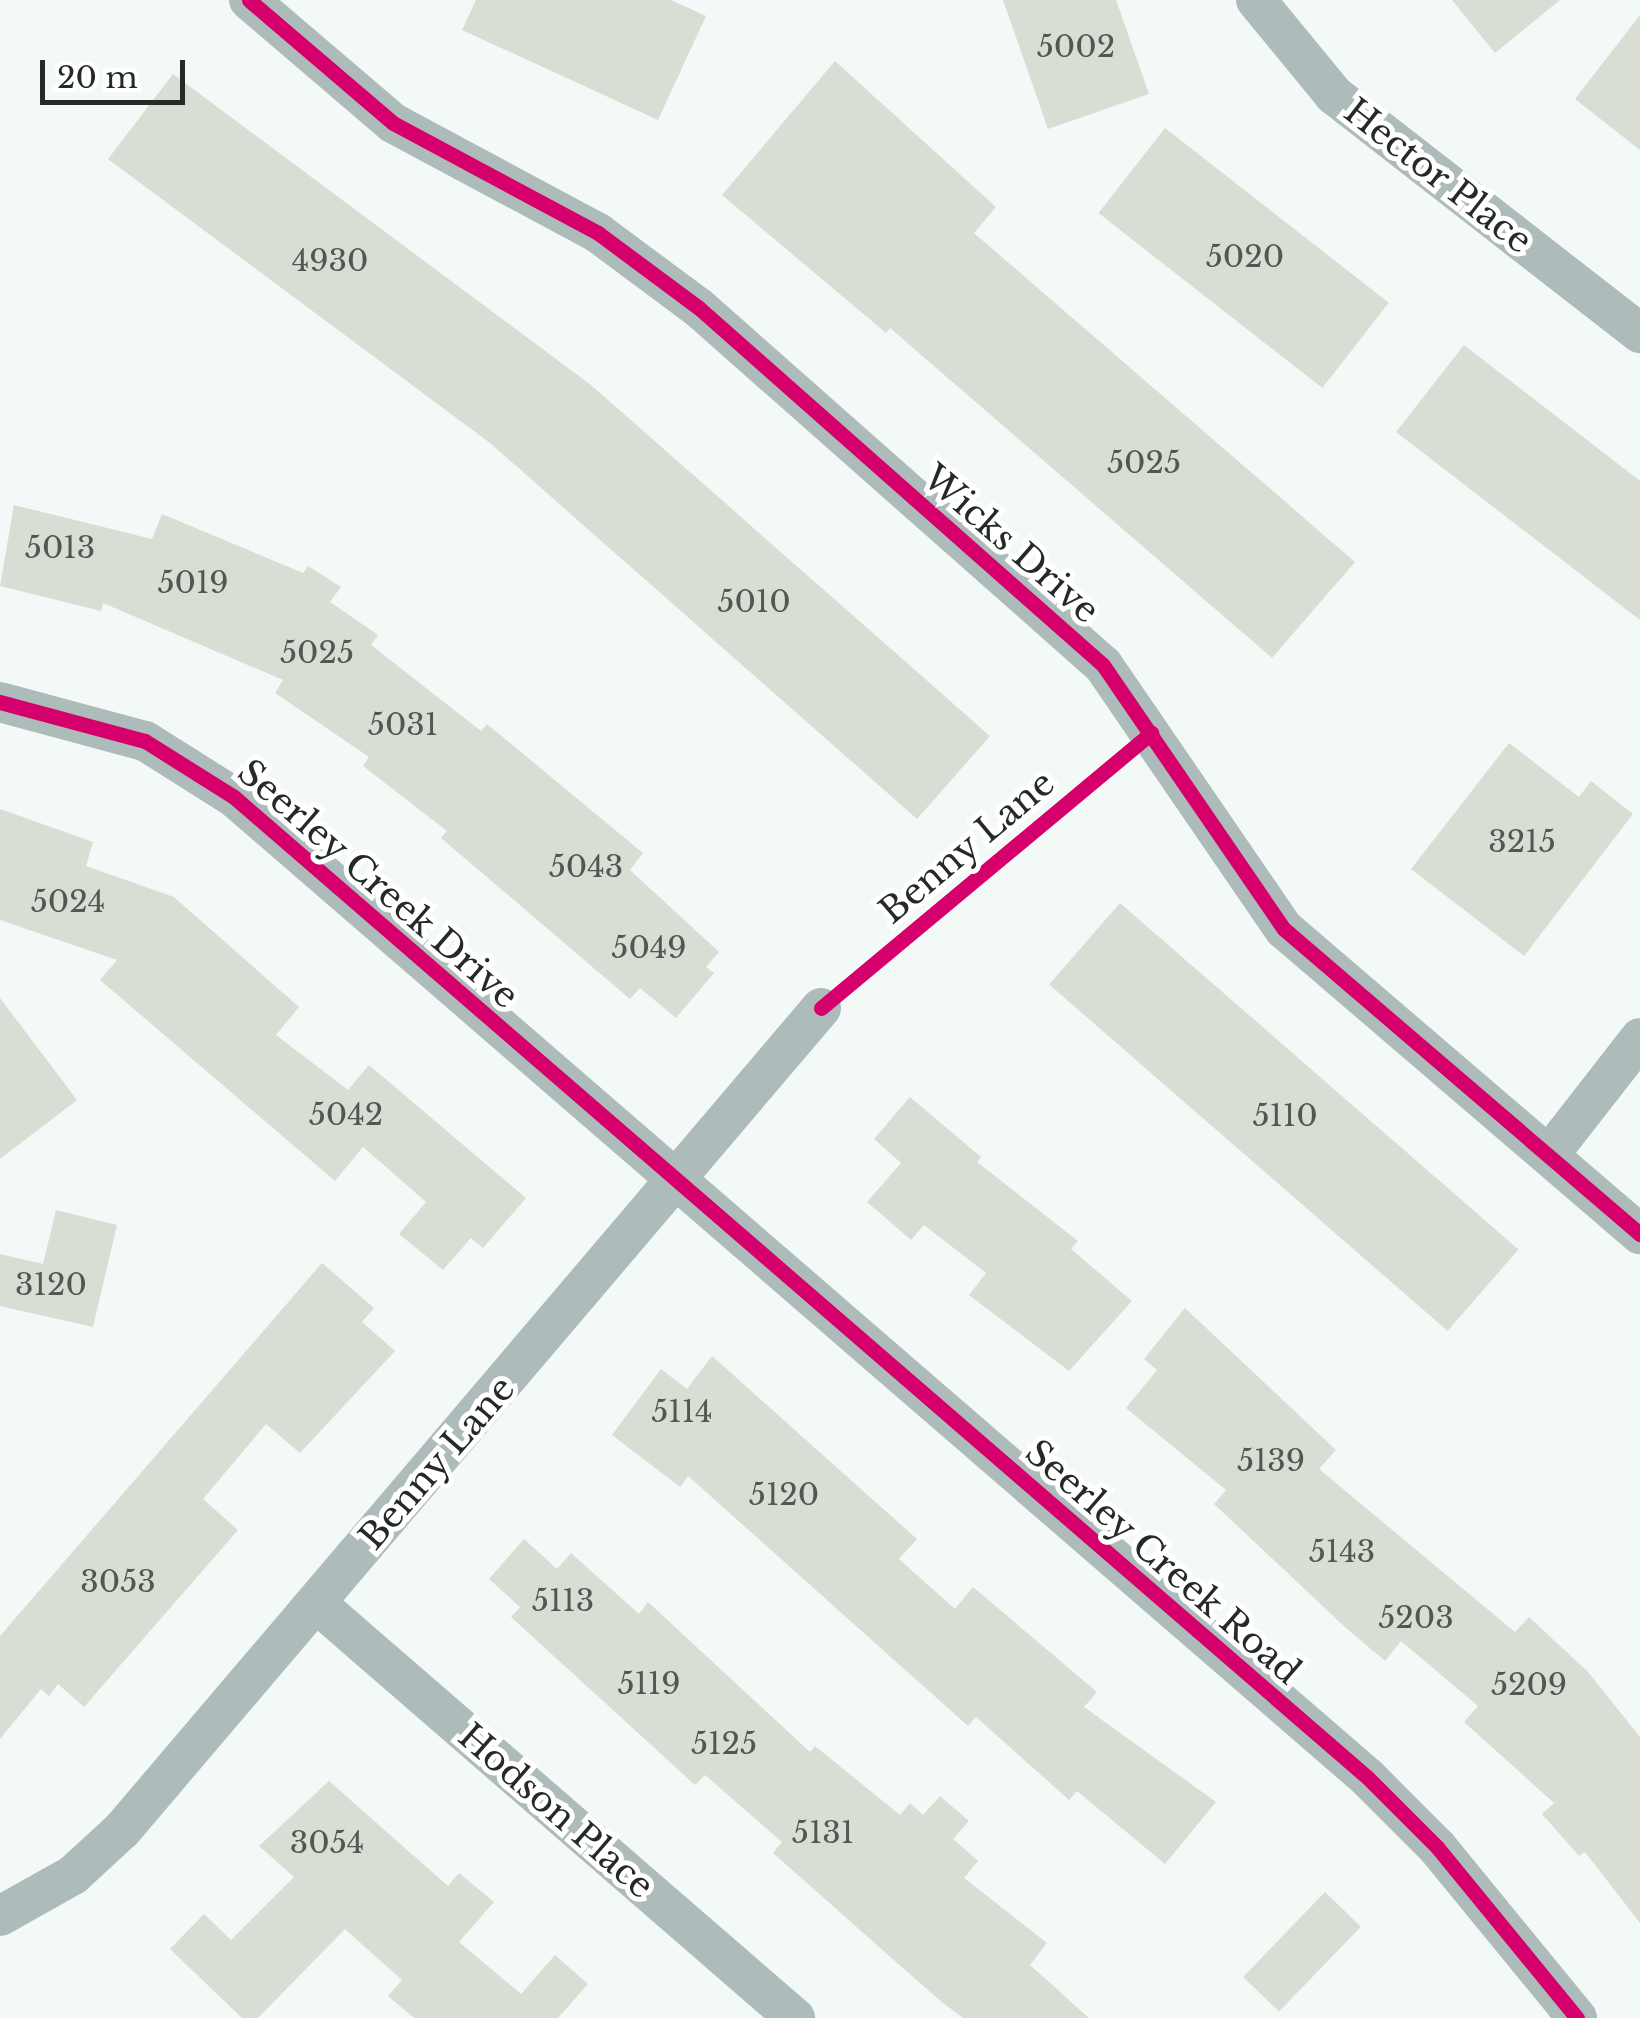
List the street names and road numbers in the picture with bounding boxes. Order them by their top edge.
street label: Hector Place [1336,90,1540,262]
street label: Wicks Drive [915,456,1107,632]
street label: Seerley Creek Drive [229,750,527,1018]
street label: Benny Lane [871,762,1063,932]
street label: Benny Lane [350,1368,524,1558]
street label: Seerley Creek Road [1016,1431,1310,1693]
street label: Hodson Place [450,1715,662,1907]

